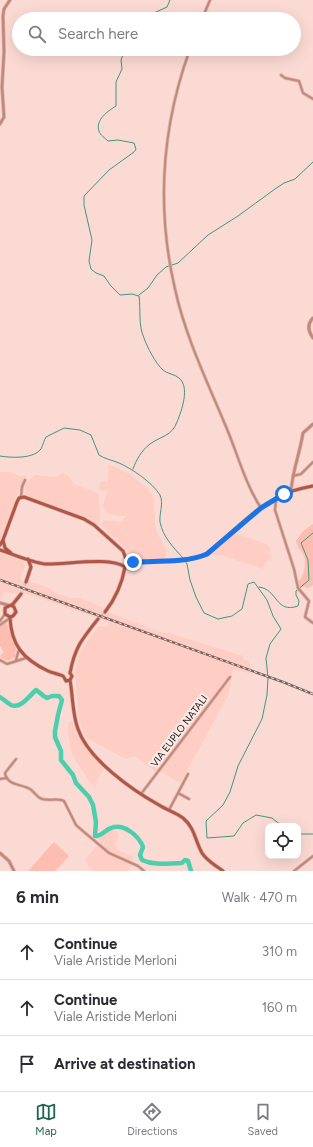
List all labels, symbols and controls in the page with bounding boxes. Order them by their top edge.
search box [12,12,301,56]
icon: search [26,23,48,45]
text: Search here [58,25,138,43]
route start [275,485,293,503]
route end [124,553,142,571]
street label: VIA EUPLO NATALI [148,692,210,770]
map controls [265,823,301,859]
button: locate [265,823,301,859]
text: 6 min [16,887,59,907]
text: Walk · 470 m [222,890,297,905]
text: Continue [54,935,117,953]
icon: ahead [16,941,38,963]
text: 310 m [262,944,297,959]
text: Viale Aristide Merloni [54,953,177,968]
text: Continue [54,991,117,1009]
icon: ahead [16,997,38,1019]
text: 160 m [262,1000,297,1015]
text: Viale Aristide Merloni [54,1009,177,1024]
icon: arrive [16,1053,38,1075]
text: Arrive at destination [54,1055,195,1073]
tab: Map [35,1101,57,1138]
tab: Directions [127,1101,177,1138]
tab: Saved [248,1101,278,1138]

